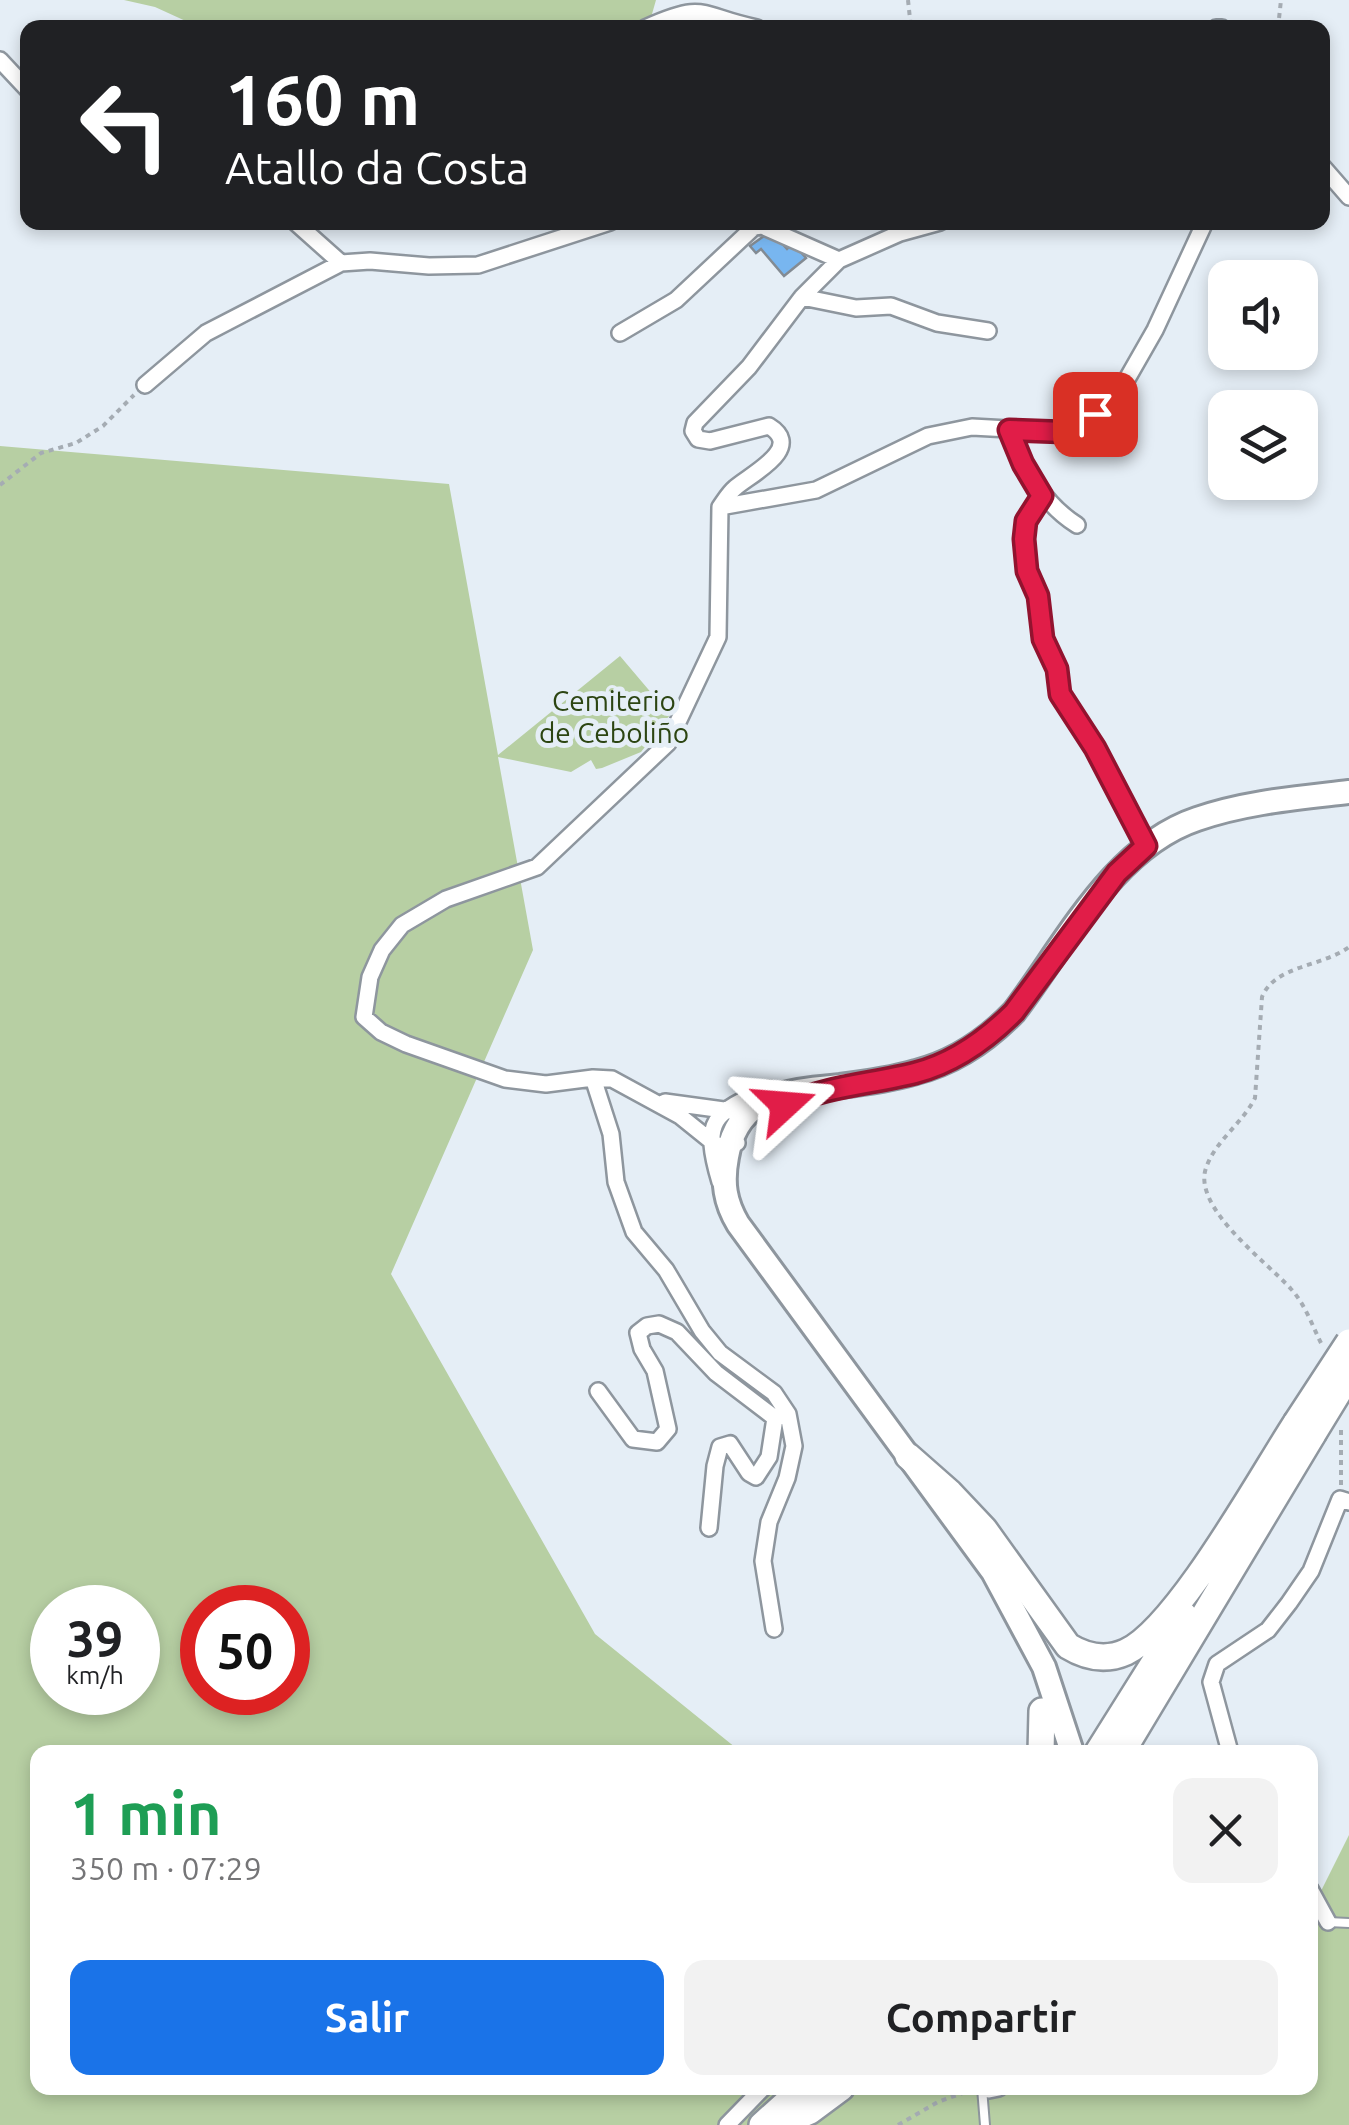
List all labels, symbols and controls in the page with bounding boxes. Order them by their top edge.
icon: left [60,60,190,190]
text: 160 m [225,60,420,138]
text: Atallo da Costa [225,142,529,193]
map controls [1208,260,1318,500]
button: sound [1208,260,1318,370]
pin [1053,372,1138,457]
icon: arrive [1068,387,1123,442]
button: layers [1208,390,1318,500]
park label: Cemiterio de Ceboliño [539,685,689,748]
position arrow [733,1053,837,1157]
speed limit sign: 50 [180,1585,310,1715]
text: 39 [67,1610,123,1666]
text: km/h [66,1661,124,1689]
button: close [1173,1778,1278,1883]
text: 1 min [70,1779,222,1846]
text: 350 m · 07:29 [70,1850,262,1886]
button: Salir [70,1960,664,2075]
button: Compartir [684,1960,1278,2075]

